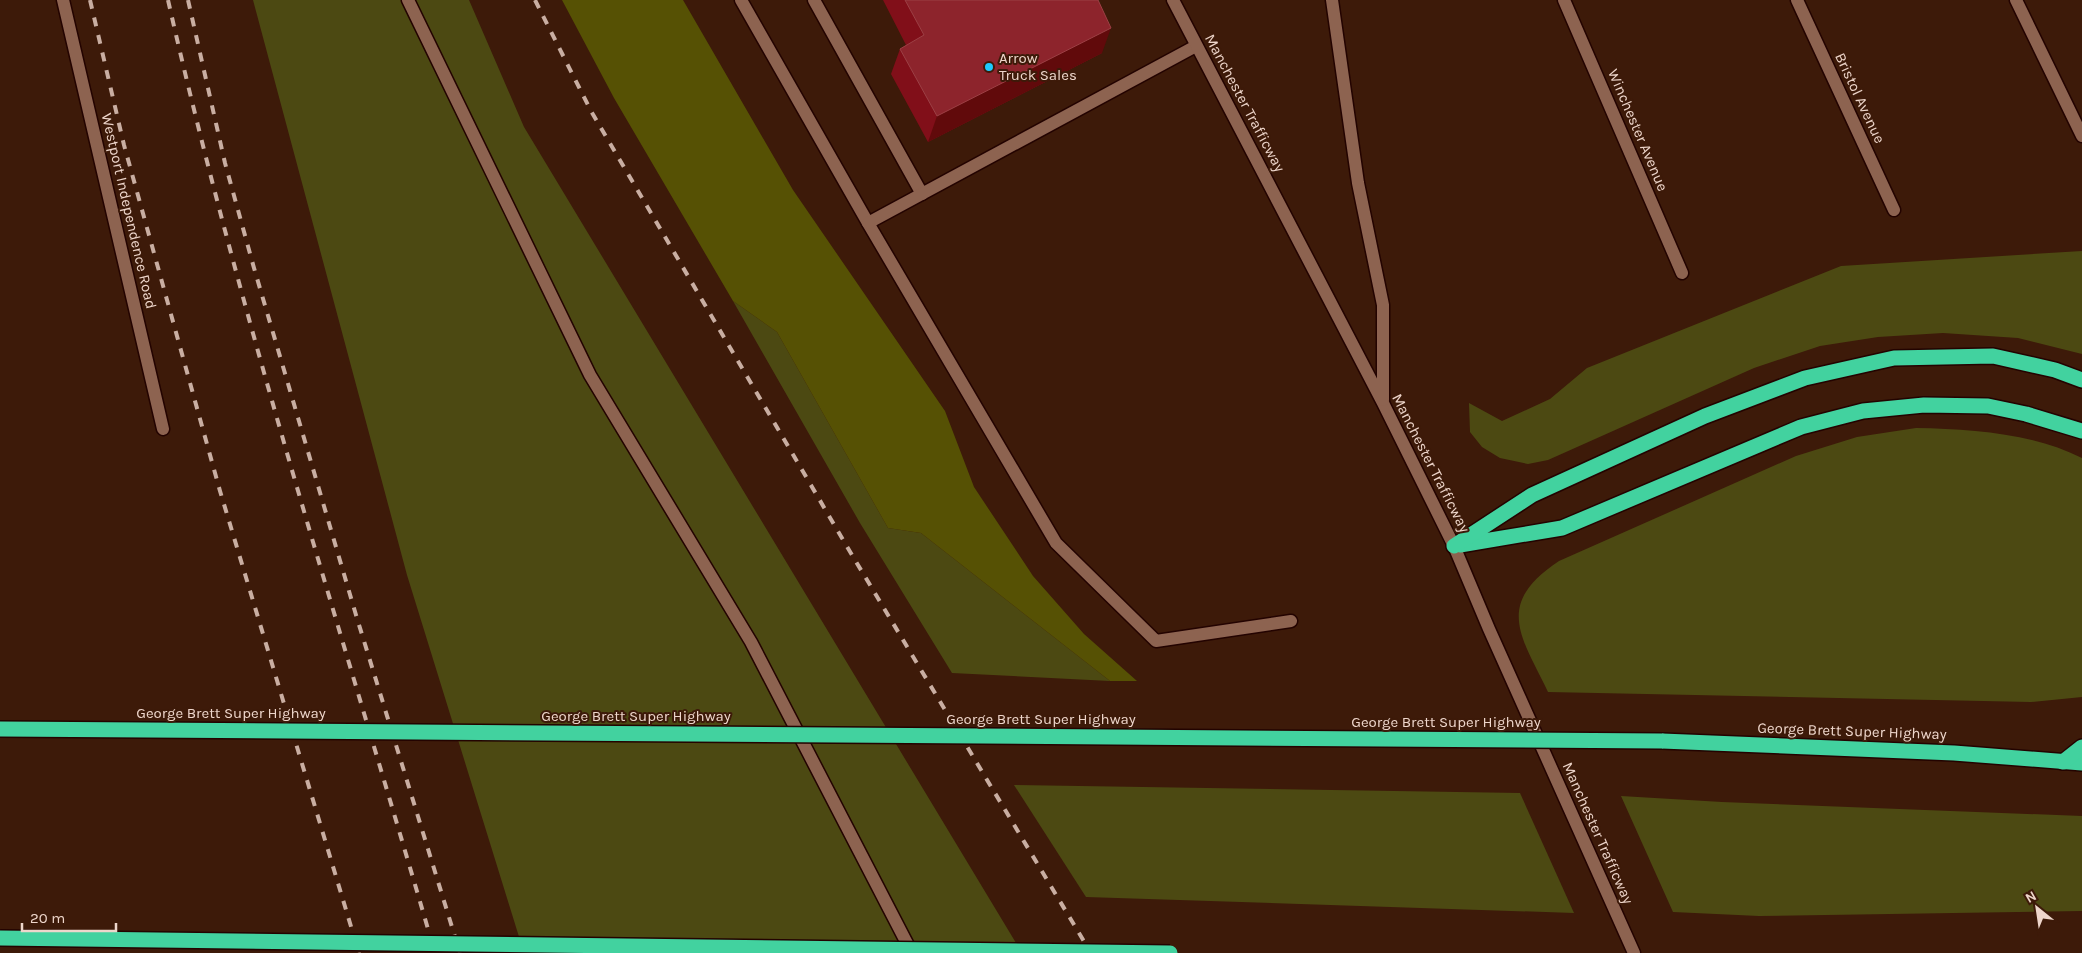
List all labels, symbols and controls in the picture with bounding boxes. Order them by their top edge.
street label: Manchester Trafficway [1201,31,1289,175]
place label: Arrow Truck Sales [999,49,1077,84]
street label: Bristol Avenue [1831,50,1889,146]
marker: Arrow Truck Sales [983,61,995,73]
street label: Winchester Avenue [1604,66,1672,194]
street label: Westport Independence Road [98,111,160,311]
street label: Manchester Trafficway [1388,391,1474,535]
street label: George Brett Super Highway [136,704,326,722]
street label: George Brett Super Highway [541,707,731,725]
street label: George Brett Super Highway [946,710,1136,728]
street label: George Brett Super Highway [1351,713,1541,731]
street label: George Brett Super Highway [1757,719,1947,743]
street label: Manchester Trafficway [1559,759,1637,907]
north arrow [2012,883,2062,933]
text: N [2022,887,2039,907]
scale bar [22,900,116,932]
text: 20 m [30,909,65,927]

